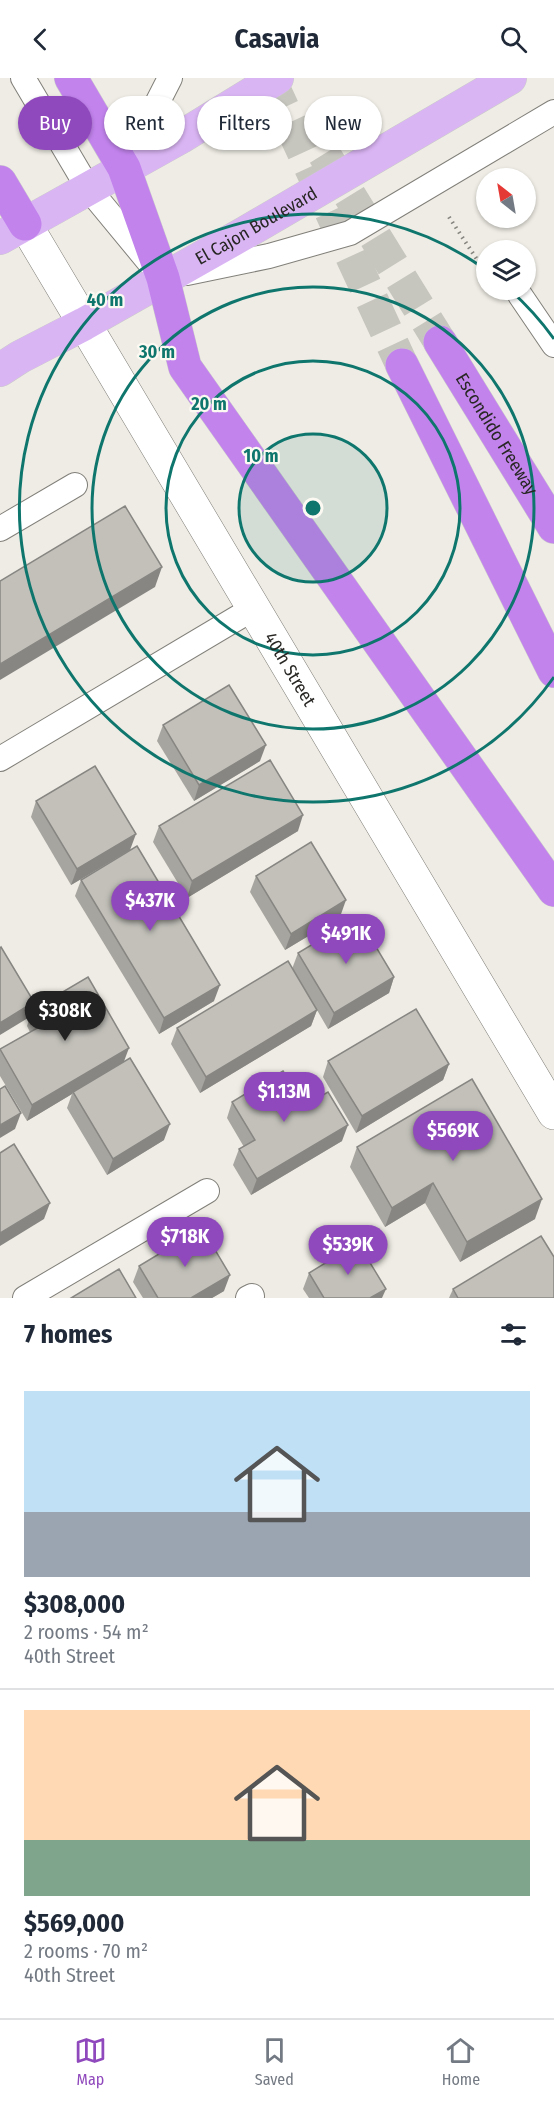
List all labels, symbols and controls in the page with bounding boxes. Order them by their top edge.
icon: back [24,23,57,56]
text: Casavia [235,23,319,55]
icon: search [497,23,530,56]
chip: Buy [18,96,92,150]
chip: Rent [104,96,185,150]
chip: Filters [197,96,292,150]
chip: New [304,96,382,150]
north arrow [476,168,536,228]
map controls [476,168,536,300]
street label: El Cajon Boulevard [191,182,321,270]
button: layers [476,240,536,300]
text: 40 m [87,289,123,311]
text: 30 m [138,341,175,363]
street label: Escondido Freeway [451,369,542,499]
text: 20 m [190,393,227,415]
text: 10 m [244,445,278,467]
centre of rings [303,498,323,518]
street label: 40th Street [259,628,320,710]
pin: $437K [108,881,192,932]
text: $437K [125,888,175,912]
pin: $491K [304,914,388,965]
text: $491K [321,921,371,945]
pin: $308K [23,991,107,1042]
text: $308K [39,998,91,1022]
pin: $1.13M [235,1072,333,1123]
text: $1.13M [258,1079,310,1103]
pin: $569K [411,1111,495,1162]
text: $569K [427,1118,479,1142]
pin: $718K [143,1217,227,1268]
text: $718K [161,1224,209,1248]
pin: $539K [306,1225,390,1276]
text: $539K [323,1232,373,1256]
icon: filters [497,1318,530,1351]
text: 7 homes [24,1319,112,1350]
icon: home [223,1430,331,1538]
text: $308,000 [24,1589,125,1620]
text: 2 rooms · 54 m² [24,1620,149,1644]
text: 40th Street [24,1644,115,1668]
icon: home [223,1749,331,1857]
text: $569,000 [24,1908,125,1939]
text: 2 rooms · 70 m² [24,1939,148,1963]
text: 40th Street [24,1963,115,1987]
tab: Map [74,2034,107,2089]
tab: Saved [255,2034,294,2089]
tab: Home [442,2034,480,2089]

